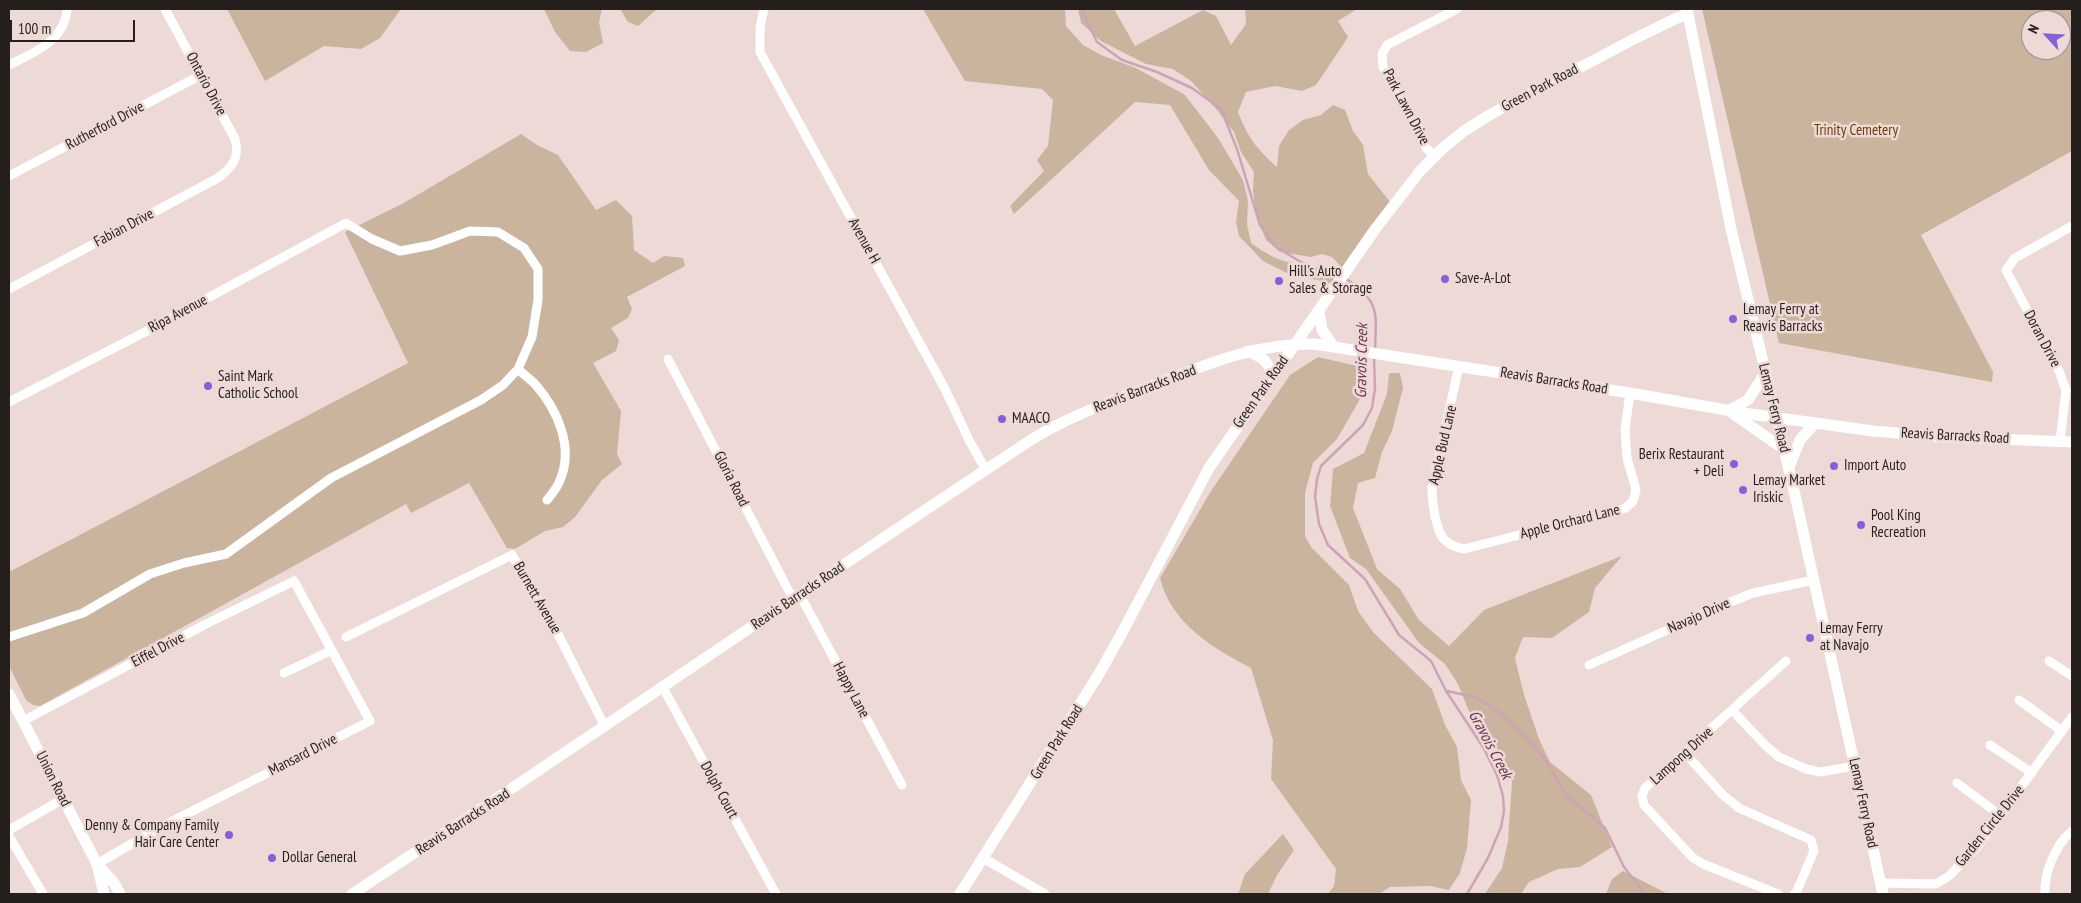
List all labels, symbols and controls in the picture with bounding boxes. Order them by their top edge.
scale bar [12,10,138,42]
north arrow [2021,10,2071,60]
text: 100 m [18,19,51,38]
text: N [2024,22,2043,36]
street label: Ontario Drive [182,49,230,119]
street label: Green Park Road [1498,60,1582,116]
street label: Park Lawn Drive [1378,66,1434,148]
street label: Rutherford Drive [63,98,147,154]
park label: Trinity Cemetery [1814,122,1898,140]
street label: Fabian Drive [91,205,157,251]
street label: Avenue H [844,215,884,267]
place label: Hill's Auto Sales & Storage [1289,263,1372,298]
place label: Save-A-Lot [1455,270,1511,288]
marker: Save-A-Lot [1439,273,1451,285]
marker: Hill's Auto Sales & Storage [1273,275,1285,287]
street label: Ripa Avenue [145,291,211,337]
place label: Lemay Ferry at Reavis Barracks [1743,301,1823,336]
street label: Doran Drive [2020,308,2064,370]
marker: Lemay Ferry at Reavis Barracks [1727,313,1739,325]
water label: Gravois Creek [1352,323,1372,399]
street label: Green Park Road [1229,352,1293,432]
street label: Reavis Barracks Road [1091,361,1199,417]
street label: Lemay Ferry Road [1754,361,1794,455]
street label: Reavis Barracks Road [1499,364,1609,398]
place label: Saint Mark Catholic School [218,368,298,403]
marker: Saint Mark Catholic School [202,380,214,392]
street label: Apple Bud Lane [1425,403,1461,487]
place label: MAACO [1012,410,1050,428]
marker: MAACO [996,413,1008,425]
street label: Reavis Barracks Road [1900,424,2010,448]
place label: Berix Restaurant + Deli [1639,446,1724,481]
street label: Gloria Road [709,448,753,510]
place label: Import Auto [1844,457,1906,475]
marker: Berix Restaurant + Deli [1728,458,1740,470]
marker: Import Auto [1828,460,1840,472]
place label: Lemay Market Iriskic [1753,472,1825,507]
marker: Lemay Market Iriskic [1737,484,1749,496]
street label: Apple Orchard Lane [1518,501,1622,543]
place label: Pool King Recreation [1871,507,1926,542]
marker: Pool King Recreation [1855,519,1867,531]
street label: Reavis Barracks Road [748,558,848,634]
street label: Burnett Avenue [509,559,565,637]
street label: Navajo Drive [1665,594,1733,638]
place label: Lemay Ferry at Navajo [1820,620,1883,655]
street label: Eiffel Drive [128,629,188,671]
marker: Lemay Ferry at Navajo [1804,632,1816,644]
street label: Happy Lane [829,659,873,721]
street label: Green Park Road [1027,701,1087,783]
water label: Gravois Creek [1464,707,1516,783]
street label: Lampong Drive [1647,723,1717,789]
street label: Mansard Drive [266,730,340,780]
street label: Union Road [31,748,75,810]
street label: Lemay Ferry Road [1845,756,1881,850]
street label: Dolph Court [696,758,742,822]
street label: Garden Circle Drive [1952,782,2028,870]
street label: Reavis Barracks Road [413,785,513,859]
place label: Denny & Company Family Hair Care Center [85,817,219,852]
marker: Denny & Company Family Hair Care Center [223,829,235,841]
place label: Dollar General [282,849,357,867]
marker: Dollar General [266,852,278,864]

